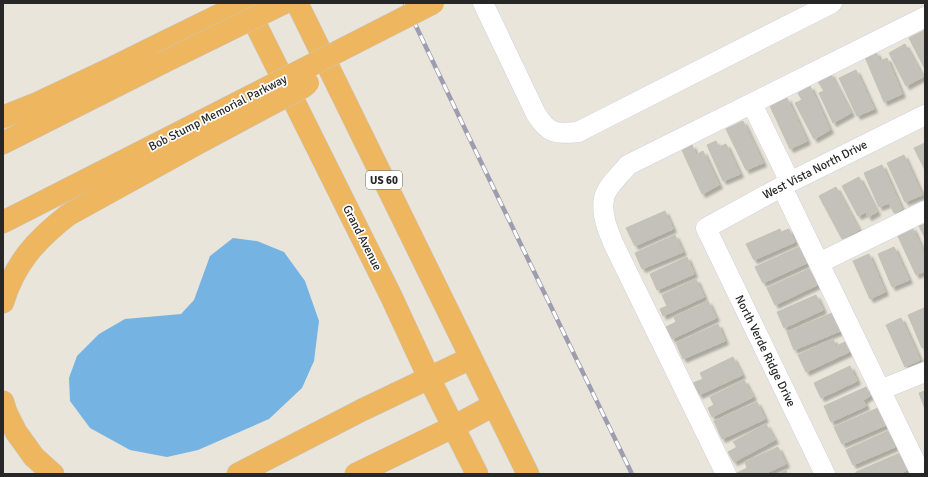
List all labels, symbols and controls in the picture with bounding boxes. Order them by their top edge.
street label: Bob Stump Memorial Parkway [146,71,290,154]
street label: West Vista North Drive [760,137,870,203]
road number: US 60 [366,171,402,189]
street label: Grand Avenue [339,203,385,273]
street label: North Verde Ridge Drive [731,293,799,409]

